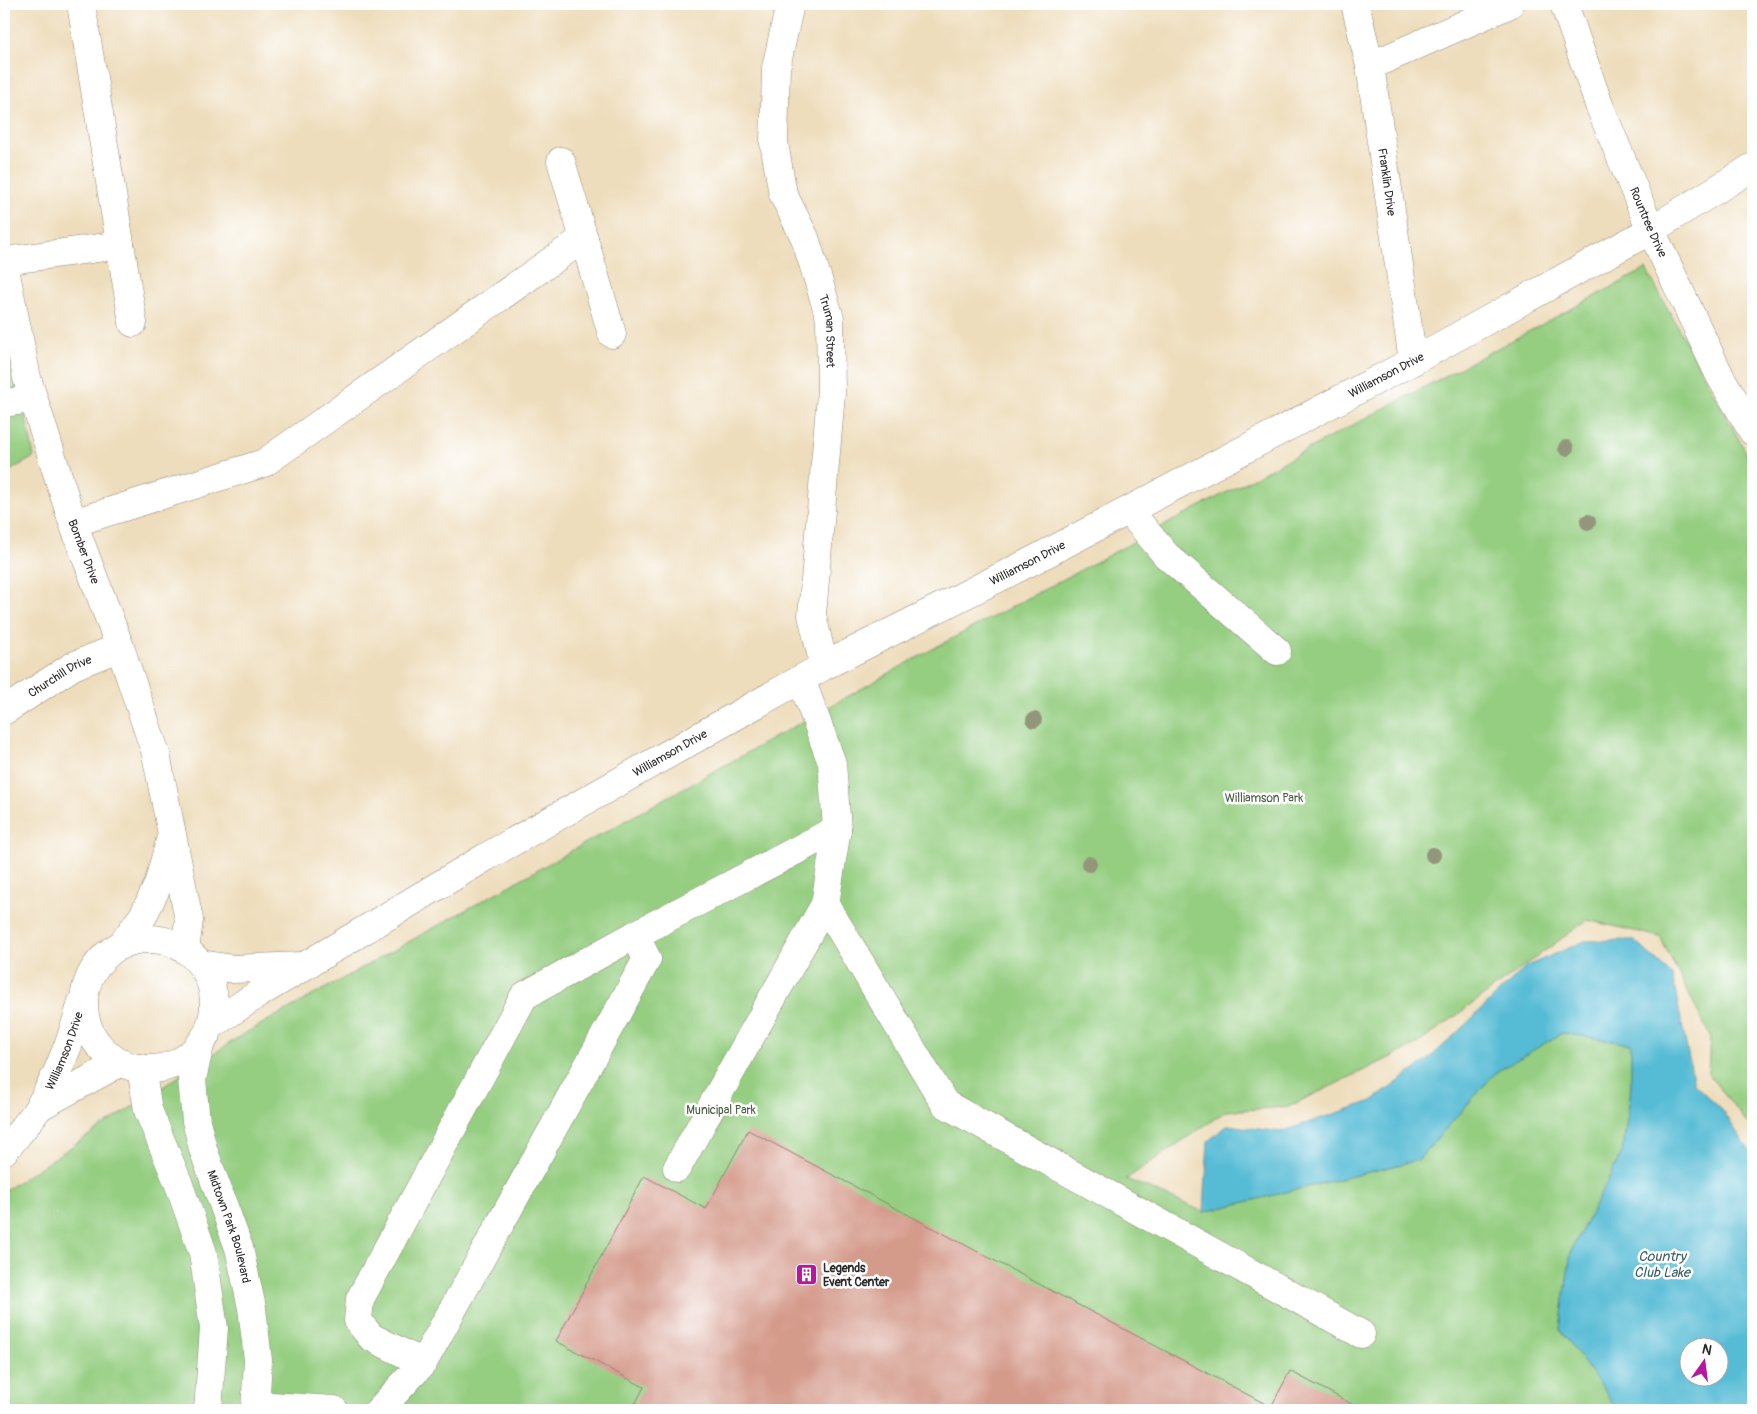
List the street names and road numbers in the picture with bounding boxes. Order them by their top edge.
street label: Franklin Drive [1375,147,1399,217]
street label: Rountree Drive [1626,185,1670,260]
street label: Truman Street [816,292,838,368]
street label: Williamson Drive [1346,349,1427,401]
street label: Bomber Drive [65,517,103,586]
street label: Williamson Drive [987,537,1068,589]
street label: Churchill Drive [25,652,94,701]
street label: Williamson Drive [630,726,710,780]
street label: Williamson Drive [42,1010,86,1093]
street label: Midtown Park Boulevard [204,1168,254,1285]

